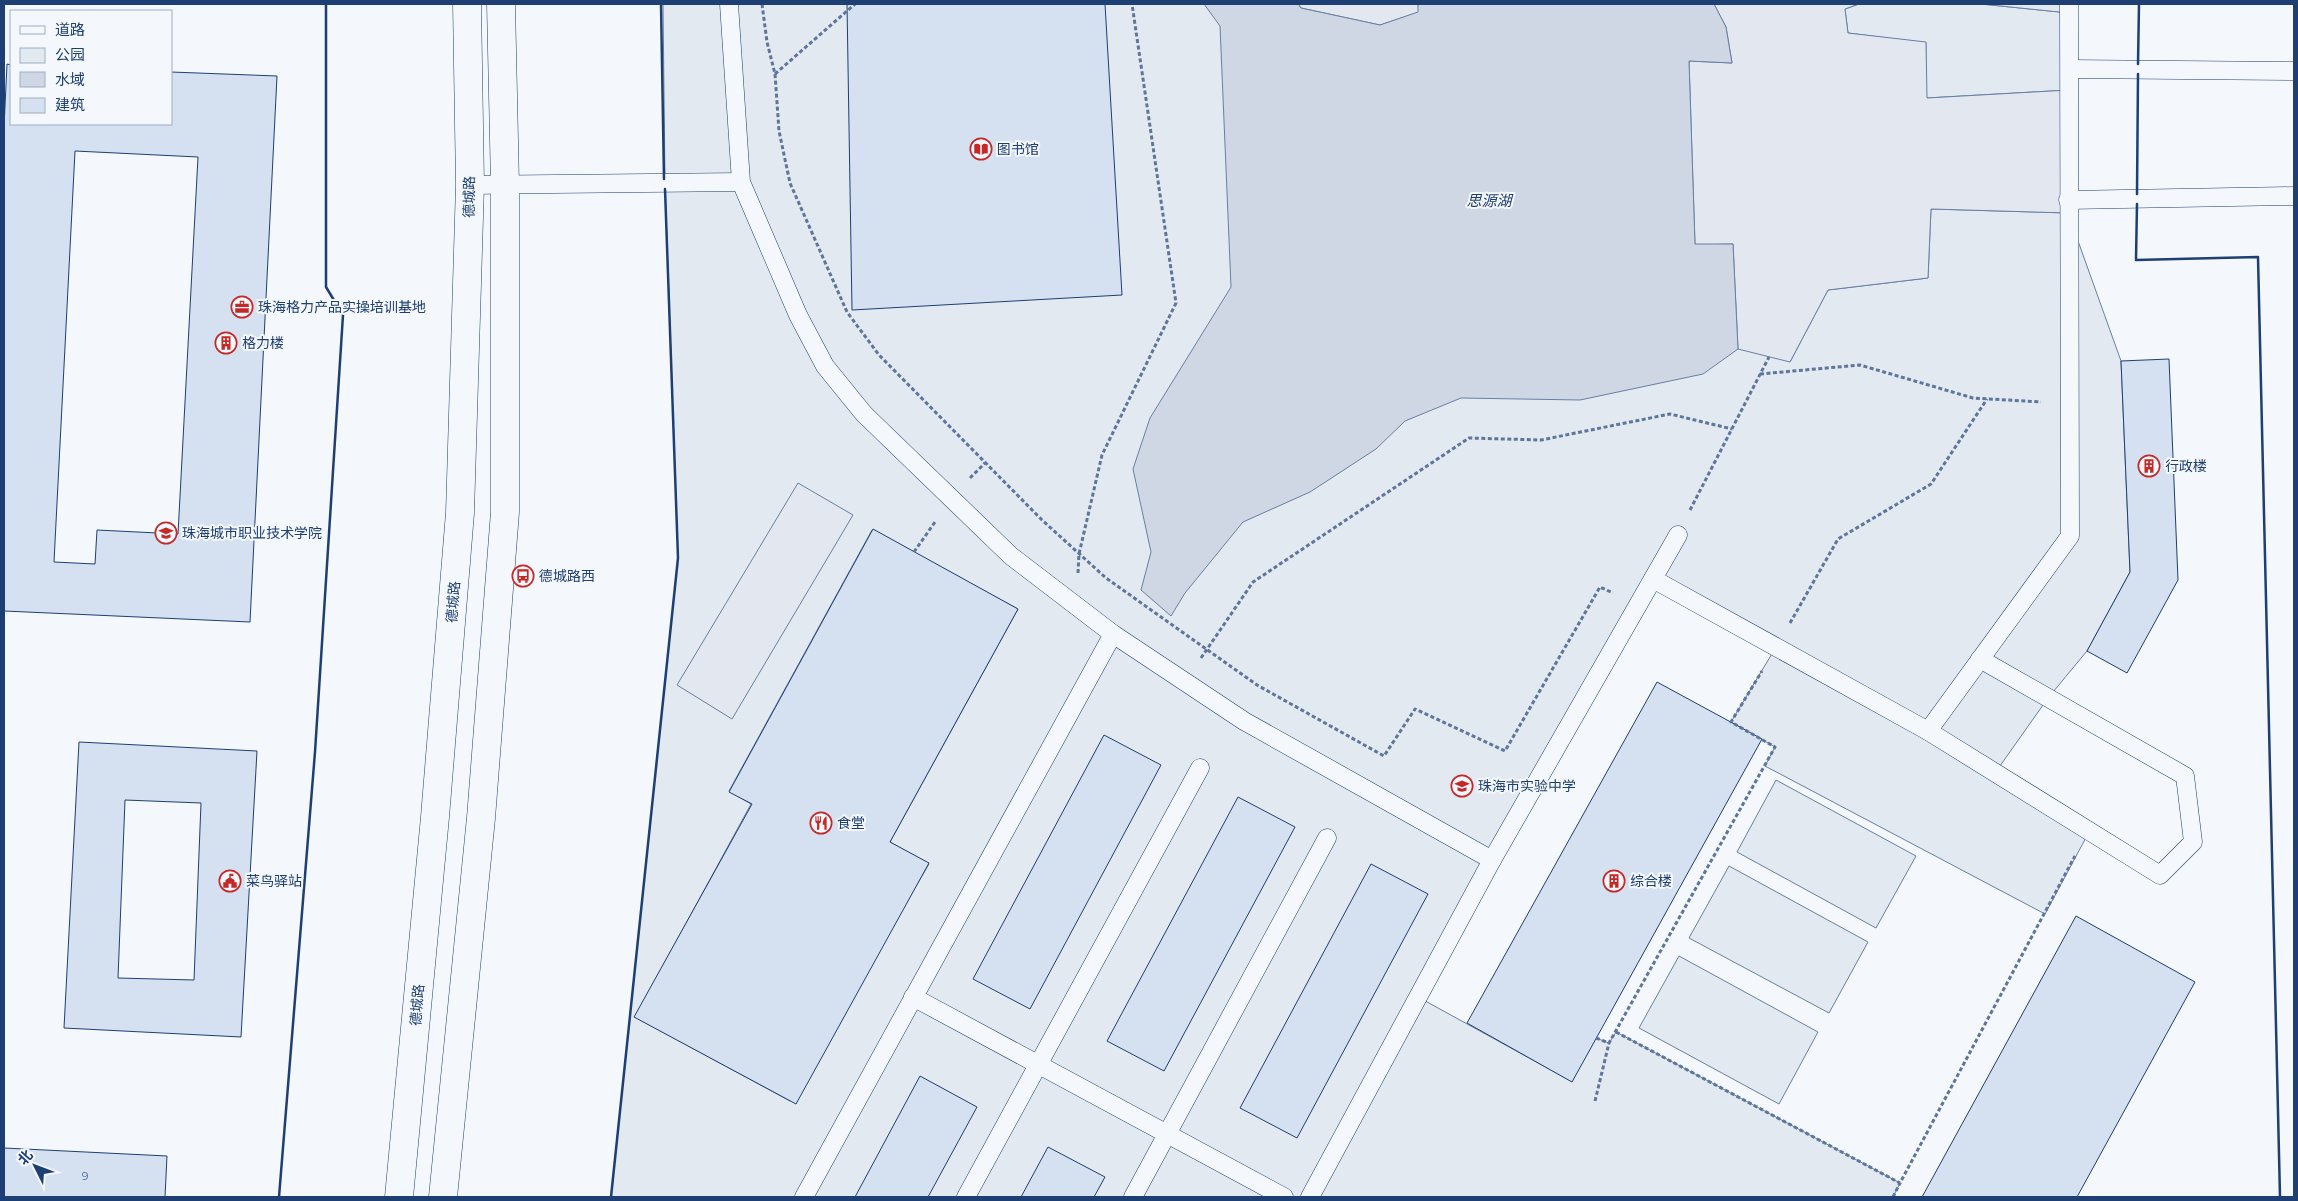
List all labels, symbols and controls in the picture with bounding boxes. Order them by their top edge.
legend [10,10,172,125]
text: 道路 [55,20,85,39]
text: 公园 [55,45,85,64]
text: 水域 [55,70,85,89]
text: 建筑 [55,95,85,114]
library icon: 图书馆 [969,137,993,161]
place label: 图书馆 [997,140,1039,158]
street label: 德城路 [460,176,478,218]
water label: 思源湖 [1466,191,1513,210]
office icon: 珠海格力产品实操培训基地 [230,295,254,319]
place label: 珠海格力产品实操培训基地 [258,298,426,316]
building icon: 格力楼 [214,331,238,355]
place label: 格力楼 [242,334,284,352]
building icon: 行政楼 [2137,454,2161,478]
place label: 行政楼 [2165,457,2207,475]
school or university icon: 珠海城市职业技术学院 [154,521,178,545]
place label: 珠海城市职业技术学院 [182,524,322,542]
bus stop icon: 德城路西 [511,564,535,588]
place label: 德城路西 [539,567,595,585]
street label: 德城路 [442,580,464,624]
school or university icon: 珠海市实验中学 [1450,774,1474,798]
place label: 珠海市实验中学 [1478,777,1576,795]
restaurant icon: 食堂 [809,811,833,835]
place label: 食堂 [837,814,865,832]
public building icon: 菜鸟驿站 [218,869,242,893]
building icon: 综合楼 [1602,869,1626,893]
place label: 菜鸟驿站 [246,872,302,890]
place label: 综合楼 [1630,872,1672,890]
street label: 德城路 [406,983,428,1027]
north arrow [10,1141,60,1191]
text: 北 [14,1146,37,1169]
house number: 9 [82,1169,89,1183]

